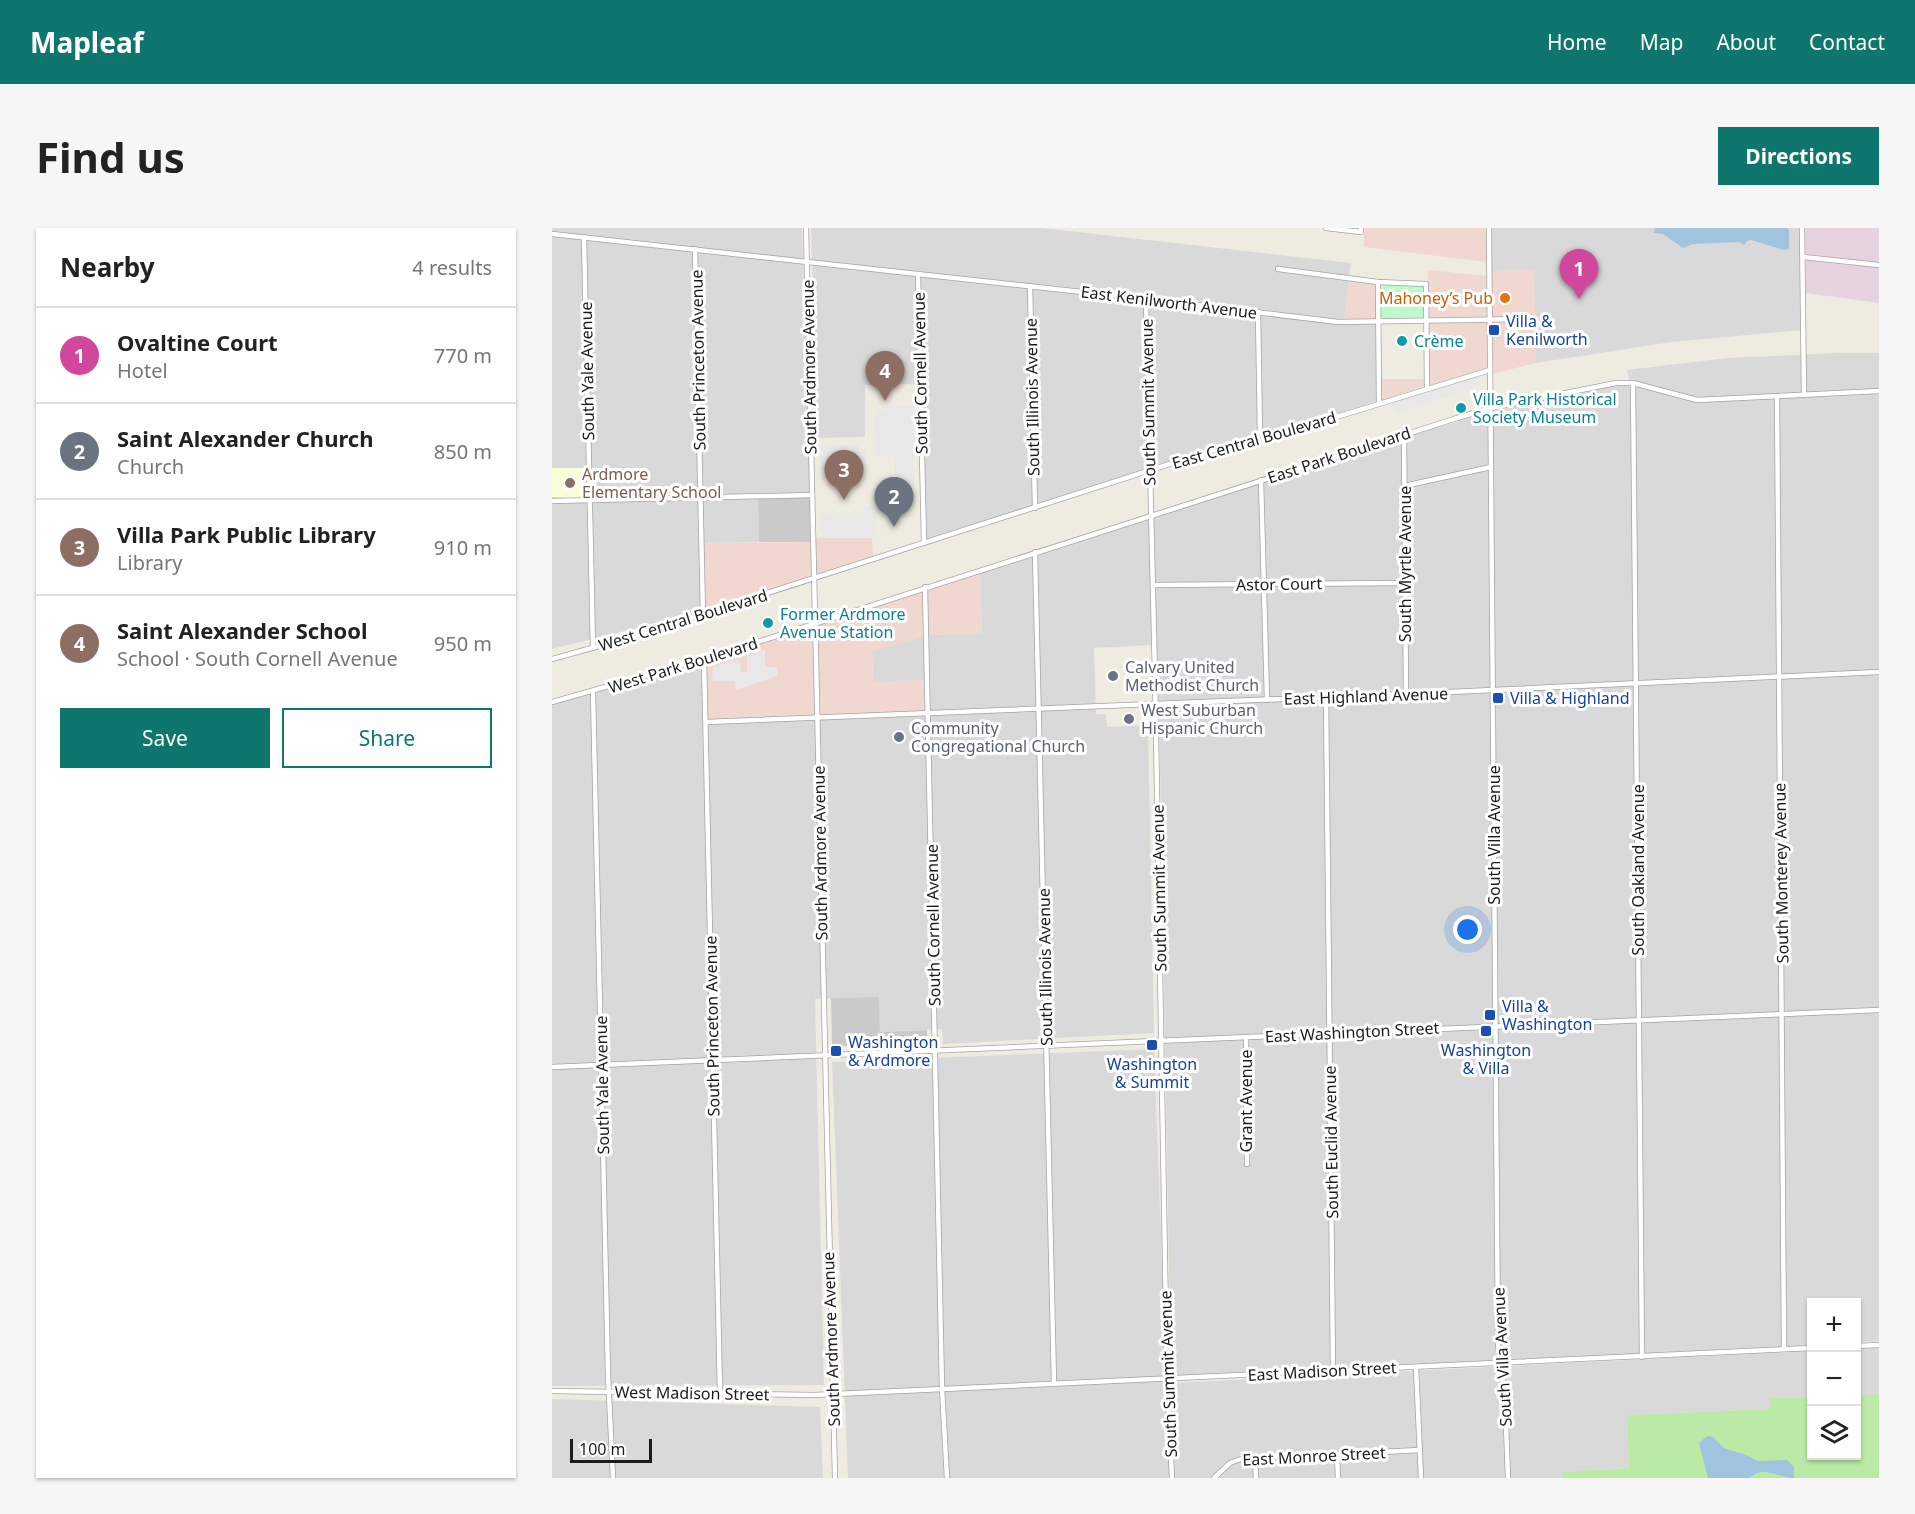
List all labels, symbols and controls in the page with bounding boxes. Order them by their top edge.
text: Mapleaf [30,23,144,61]
text: Home [1547,28,1607,56]
text: Map [1640,28,1683,56]
text: About [1716,28,1776,56]
text: Contact [1809,28,1885,56]
button: Directions [1718,127,1879,185]
text: Find us [36,128,185,185]
text: Nearby [60,249,155,285]
pin: 1 [1560,250,1598,299]
text: 4 results [412,254,492,281]
street label: South Princeton Avenue [685,269,711,451]
street label: South Ardmore Avenue [796,279,822,455]
street label: East Kenilworth Avenue [1080,280,1258,324]
place label: Mahoney’s Pub [1379,287,1493,309]
marker: Mahoney’s Pub [1498,291,1512,305]
street label: South Cornell Avenue [908,292,932,454]
street label: South Yale Avenue [575,301,599,441]
place label: Villa & Kenilworth [1506,310,1588,350]
street label: South Illinois Avenue [1020,318,1044,476]
street label: South Summit Avenue [1136,318,1160,486]
marker: Villa & Kenilworth [1487,323,1501,337]
text: Ovaltine Court [117,327,278,357]
place label: Crème [1414,330,1463,352]
marker: Crème [1395,334,1409,348]
text: 1 [74,342,85,369]
text: 770 m [434,342,492,369]
pin: 4 [866,352,904,401]
text: Hotel [117,357,168,384]
place label: Villa Park Historical Society Museum [1473,388,1617,428]
marker: Villa Park Historical Society Museum [1454,401,1468,415]
street label: East Central Boulevard [1169,406,1339,474]
street label: East Park Boulevard [1265,421,1413,489]
text: Saint Alexander Church [117,423,373,453]
text: 2 [74,438,85,465]
text: 850 m [434,438,492,465]
pin: 3 [824,450,864,500]
text: Church [117,453,184,480]
place label: Ardmore Elementary School [582,463,721,503]
marker: Ardmore Elementary School [563,476,577,490]
pin: 2 [874,478,914,527]
street label: South Myrtle Avenue [1394,486,1416,642]
text: Villa Park Public Library [117,519,376,549]
text: 3 [74,534,85,561]
text: 910 m [434,534,492,561]
text: Library [117,549,182,576]
street label: Astor Court [1236,572,1322,596]
street label: West Central Boulevard [596,584,770,656]
place label: Former Ardmore Avenue Station [780,603,906,643]
text: Saint Alexander School [117,615,368,645]
marker: Former Ardmore Avenue Station [761,616,775,630]
text: 4 [74,630,85,657]
text: 950 m [434,630,492,657]
street label: West Park Boulevard [606,632,760,698]
text: School · South Cornell Avenue [117,645,398,672]
place label: Calvary United Methodist Church [1125,656,1259,696]
marker: Calvary United Methodist Church [1106,669,1120,683]
street label: East Highland Avenue [1283,682,1449,710]
place label: Villa & Highland [1510,687,1630,709]
marker: Villa & Highland [1491,691,1505,705]
place label: West Suburban Hispanic Church [1141,699,1263,739]
button: Save [60,708,270,768]
button: Share [282,708,492,768]
marker: West Suburban Hispanic Church [1122,712,1136,726]
place label: Community Congregational Church [911,717,1085,757]
marker: Community Congregational Church [892,730,906,744]
street label: South Ardmore Avenue [807,765,833,941]
street label: South Villa Avenue [1483,765,1505,905]
street label: South Monterey Avenue [1768,783,1794,963]
street label: South Oakland Avenue [1627,784,1649,956]
street label: South Summit Avenue [1147,804,1171,972]
street label: South Cornell Avenue [921,844,945,1006]
street label: South Illinois Avenue [1033,888,1057,1046]
your location [1453,915,1482,944]
street label: South Princeton Avenue [699,935,725,1117]
place label: Villa & Washington [1502,995,1592,1035]
marker: Villa & Washington [1483,1008,1497,1022]
street label: South Yale Avenue [590,1015,614,1155]
street label: East Washington Street [1264,1016,1440,1048]
marker: Washington & Villa [1479,1024,1493,1038]
place label: Washington & Ardmore [848,1031,938,1071]
marker: Washington & Summit [1145,1038,1159,1052]
place label: Washington & Villa [1441,1039,1531,1079]
marker: Washington & Ardmore [829,1044,843,1058]
street label: Grant Avenue [1235,1050,1257,1152]
place label: Washington & Summit [1107,1053,1197,1093]
street label: South Euclid Avenue [1319,1065,1343,1219]
street label: South Ardmore Avenue [817,1251,845,1427]
street label: South Villa Avenue [1487,1287,1517,1427]
street label: South Summit Avenue [1154,1290,1182,1458]
map controls [1807,1298,1861,1460]
button: + [1807,1298,1861,1352]
button: − [1807,1352,1861,1406]
street label: East Madison Street [1247,1356,1397,1386]
street label: West Madison Street [614,1381,770,1405]
button: layers [1807,1406,1861,1460]
scale bar [570,1436,652,1464]
text: 100 m [579,1438,626,1460]
street label: East Monroe Street [1242,1441,1386,1471]

